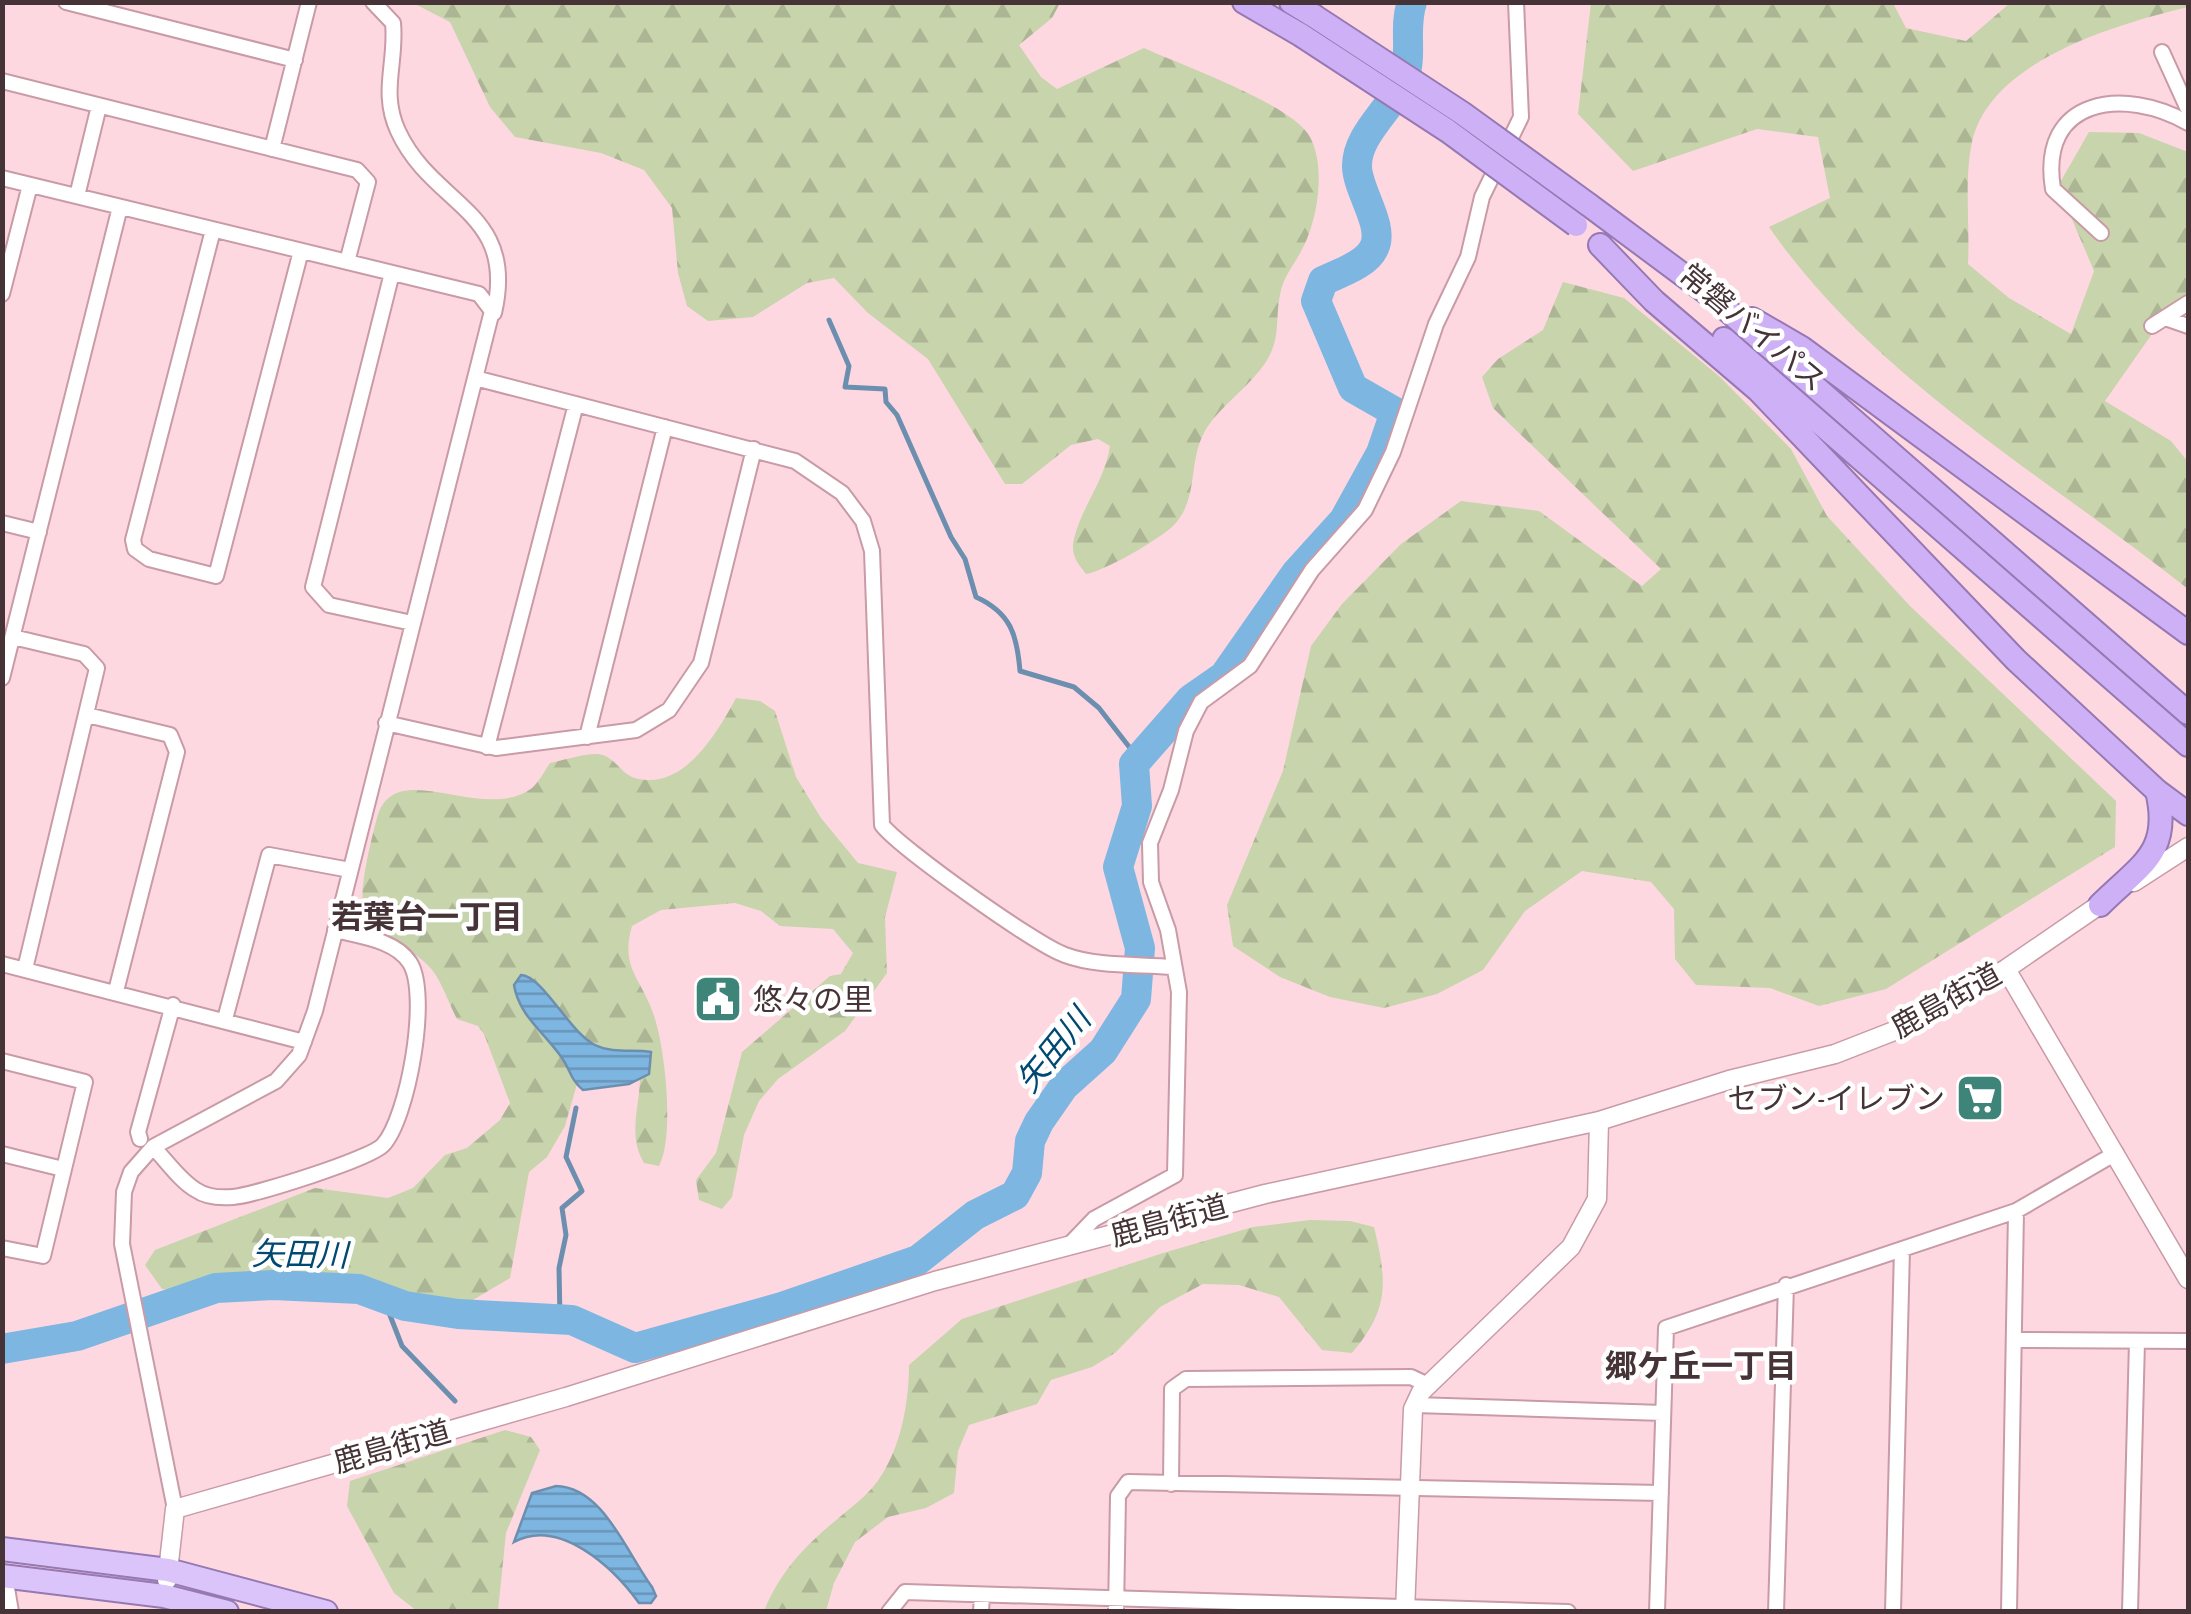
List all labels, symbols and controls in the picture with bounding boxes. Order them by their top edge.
street label: 常磐バイパス [1673,256,1833,398]
district label: 若葉台一丁目 [331,898,523,935]
street label: 鹿島街道 [1885,956,2007,1044]
public building icon: 悠々の里 [692,973,744,1025]
place label: 悠々の里 [753,982,873,1016]
water label: 矢田川 [1008,999,1099,1099]
supermarket icon: セブン-イレブン [1954,1072,2006,1124]
place label: セブン-イレブン [1728,1081,1945,1115]
street label: 鹿島街道 [1107,1188,1231,1252]
water label: 矢田川 [252,1235,351,1273]
district label: 郷ケ丘一丁目 [1605,1347,1797,1384]
street label: 鹿島街道 [330,1413,454,1479]

